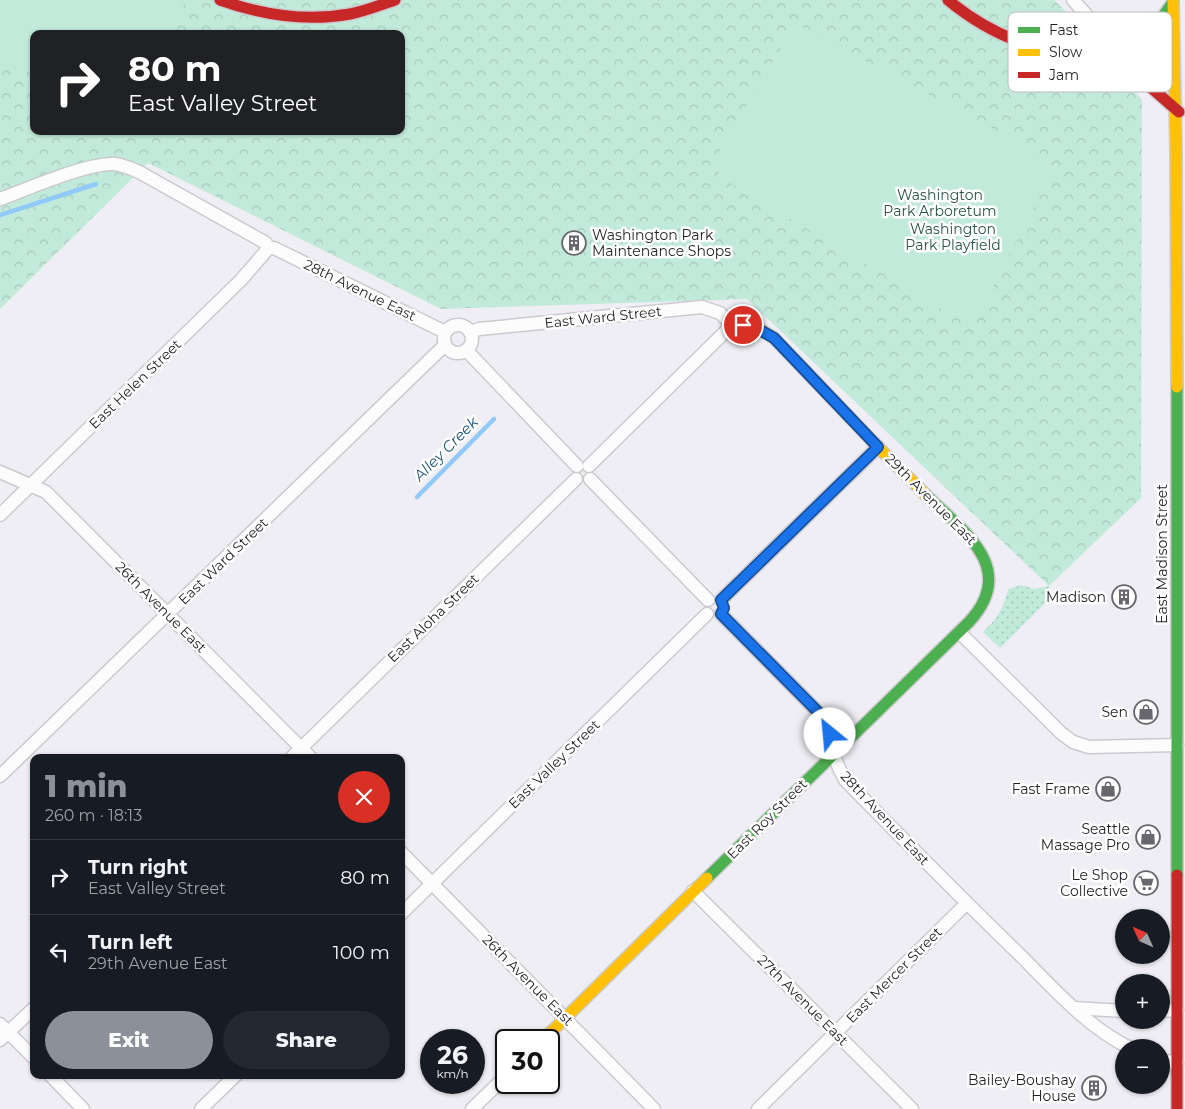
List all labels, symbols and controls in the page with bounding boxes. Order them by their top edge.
legend [1008,12,1172,92]
text: Fast [1049,21,1079,39]
text: Slow [1049,43,1083,61]
text: 80 m [128,47,222,90]
icon: right [45,50,110,115]
text: Jam [1048,66,1079,84]
text: East Valley Street [128,90,317,117]
park label: Washington Park Arboretum [883,186,997,220]
park label: Washington Park Playfield [905,220,1001,254]
place label: Washington Park Maintenance Shops [592,226,731,260]
building icon: Washington Park Maintenance Shops [561,230,587,256]
street label: 28th Avenue East [301,255,419,325]
street label: East Ward Street [544,302,663,332]
pin [722,304,764,346]
icon: arrive [729,311,757,339]
street label: East Helen Street [85,335,185,433]
water label: Alley Creek [409,412,483,486]
street label: 29th Avenue East [882,450,981,549]
street label: East Madison Street [1153,484,1171,624]
street label: East Ward Street [174,513,272,608]
street label: 26th Avenue East [112,558,211,657]
street label: East Aloha Street [384,570,483,666]
building icon: Madison [1111,584,1137,610]
place label: Madison [1046,588,1106,606]
shop icon: Sen [1133,699,1159,725]
place label: Sen [1101,703,1128,721]
position arrow [803,707,855,759]
street label: East Valley Street [504,715,604,812]
street label: 28th Avenue East [837,767,933,869]
text: 1 min [45,768,128,805]
button: close [338,771,390,823]
street label: East Roy Street [723,775,811,863]
shop icon: Fast Frame [1095,776,1121,802]
place label: Fast Frame [1012,780,1090,798]
text: 260 m · 18:13 [45,806,142,825]
place label: Seattle Massage Pro [1041,820,1130,854]
shop icon: Seattle Massage Pro [1135,824,1161,850]
text: Turn right [88,856,188,879]
icon: right [45,863,73,891]
text: 80 m [340,866,390,889]
place label: Le Shop Collective [1060,866,1128,900]
supermarket icon: Le Shop Collective [1133,870,1159,896]
text: East Valley Street [88,879,226,898]
north arrow [1115,909,1170,964]
map controls [1115,909,1170,1094]
street label: East Mercer Street [842,923,946,1027]
text: Turn left [88,931,173,954]
street label: 26th Avenue East [479,931,578,1030]
icon: left [45,938,73,966]
text: 100 m [333,941,390,964]
street label: 27th Avenue East [754,951,852,1049]
text: 29th Avenue East [88,954,227,973]
button: + [1115,974,1170,1029]
button: Exit [45,1011,213,1069]
button: Share [223,1011,390,1069]
speed limit sign: 30 [495,1029,560,1094]
button: − [1115,1039,1170,1094]
text: 26 [437,1040,468,1070]
text: km/h [436,1066,469,1081]
place label: Bailey-Boushay House [968,1071,1076,1105]
building icon: Bailey-Boushay House [1081,1075,1107,1101]

